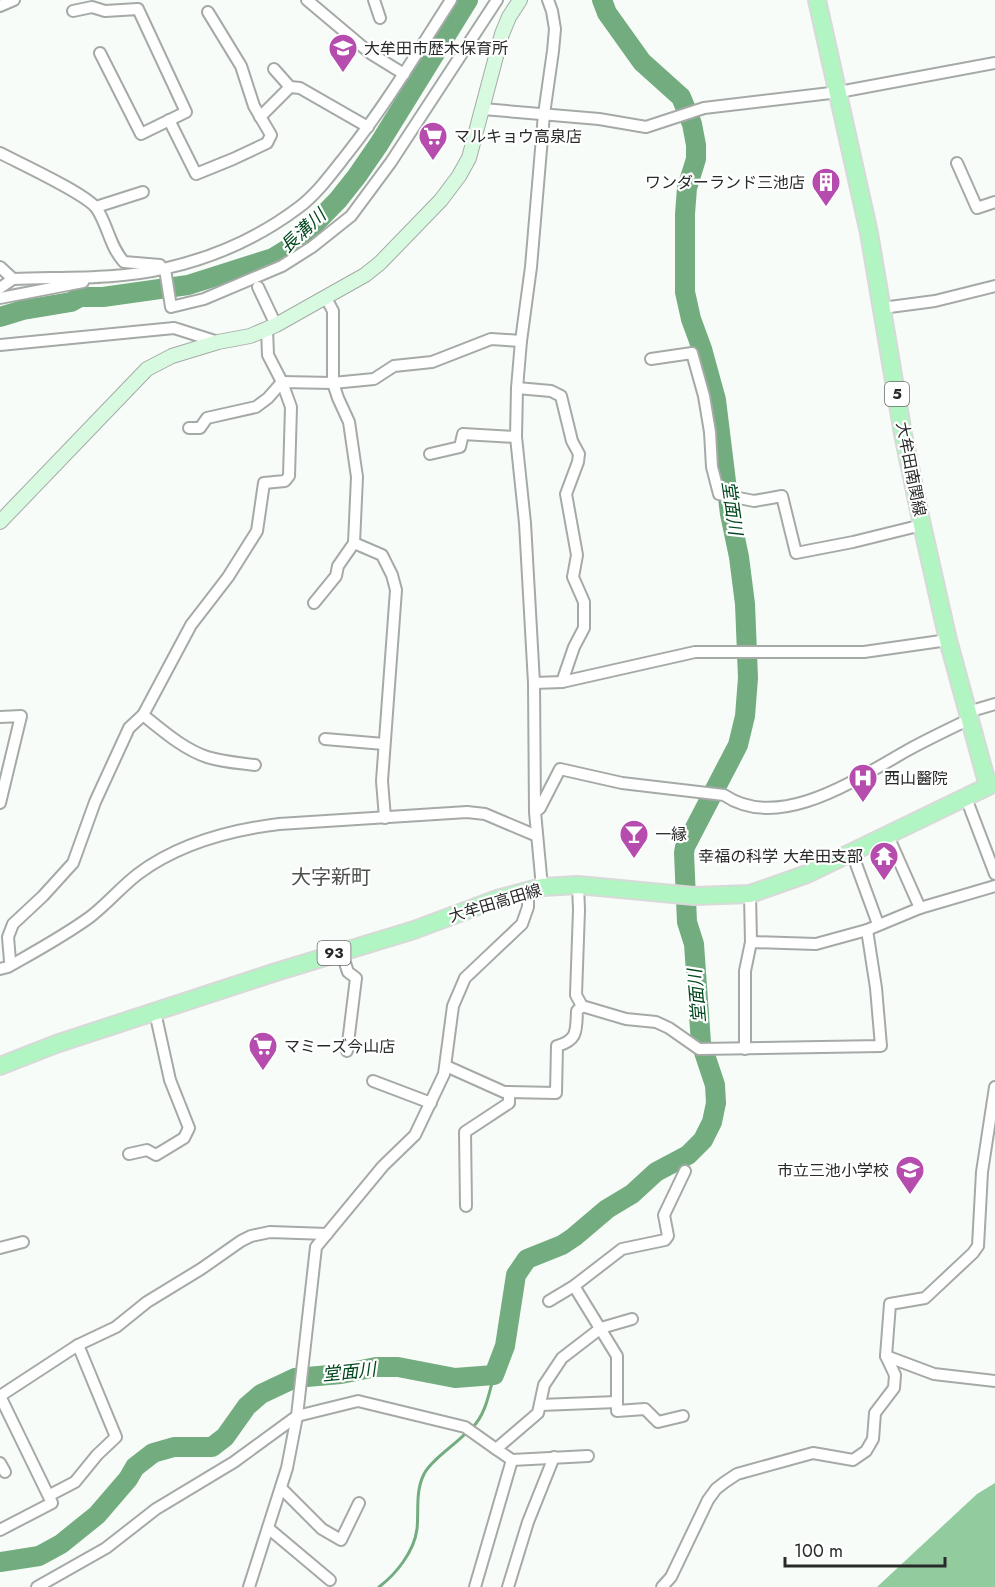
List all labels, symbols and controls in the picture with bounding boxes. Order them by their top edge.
school or university icon: 大牟田市歴木保育所 [327,32,359,74]
place label: 大牟田市歴木保育所 [364,37,508,60]
supermarket icon: マルキョウ高泉店 [417,120,449,162]
place label: マルキョウ高泉店 [454,125,582,148]
building icon: ワンダーランド三池店 [810,166,842,208]
place label: ワンダーランド三池店 [645,171,805,194]
water label: 長溝川 [274,202,333,259]
road number: 5 [885,382,909,406]
street label: 大牟田南関線 [891,420,931,518]
water label: 堂面川 [715,479,749,539]
hospital icon: 西山醫院 [847,762,879,804]
place label: 西山醫院 [884,767,948,790]
bar icon: 一縁 [618,818,650,860]
place label: 一縁 [655,823,687,846]
temple icon: 幸福の科学 大牟田支部 [868,840,900,882]
place label: 幸福の科学 大牟田支部 [698,845,863,868]
district label: 大字新町 [291,863,371,892]
street label: 大牟田高田線 [446,878,544,928]
road number: 93 [318,941,350,965]
water label: 堂面川 [682,966,712,1024]
supermarket icon: マミーズ今山店 [247,1030,279,1072]
place label: マミーズ今山店 [284,1035,395,1058]
school or university icon: 市立三池小学校 [894,1154,926,1196]
place label: 市立三池小学校 [777,1159,889,1182]
water label: 堂面川 [321,1356,379,1388]
scale bar [785,1530,946,1568]
text: 100 m [794,1538,843,1564]

